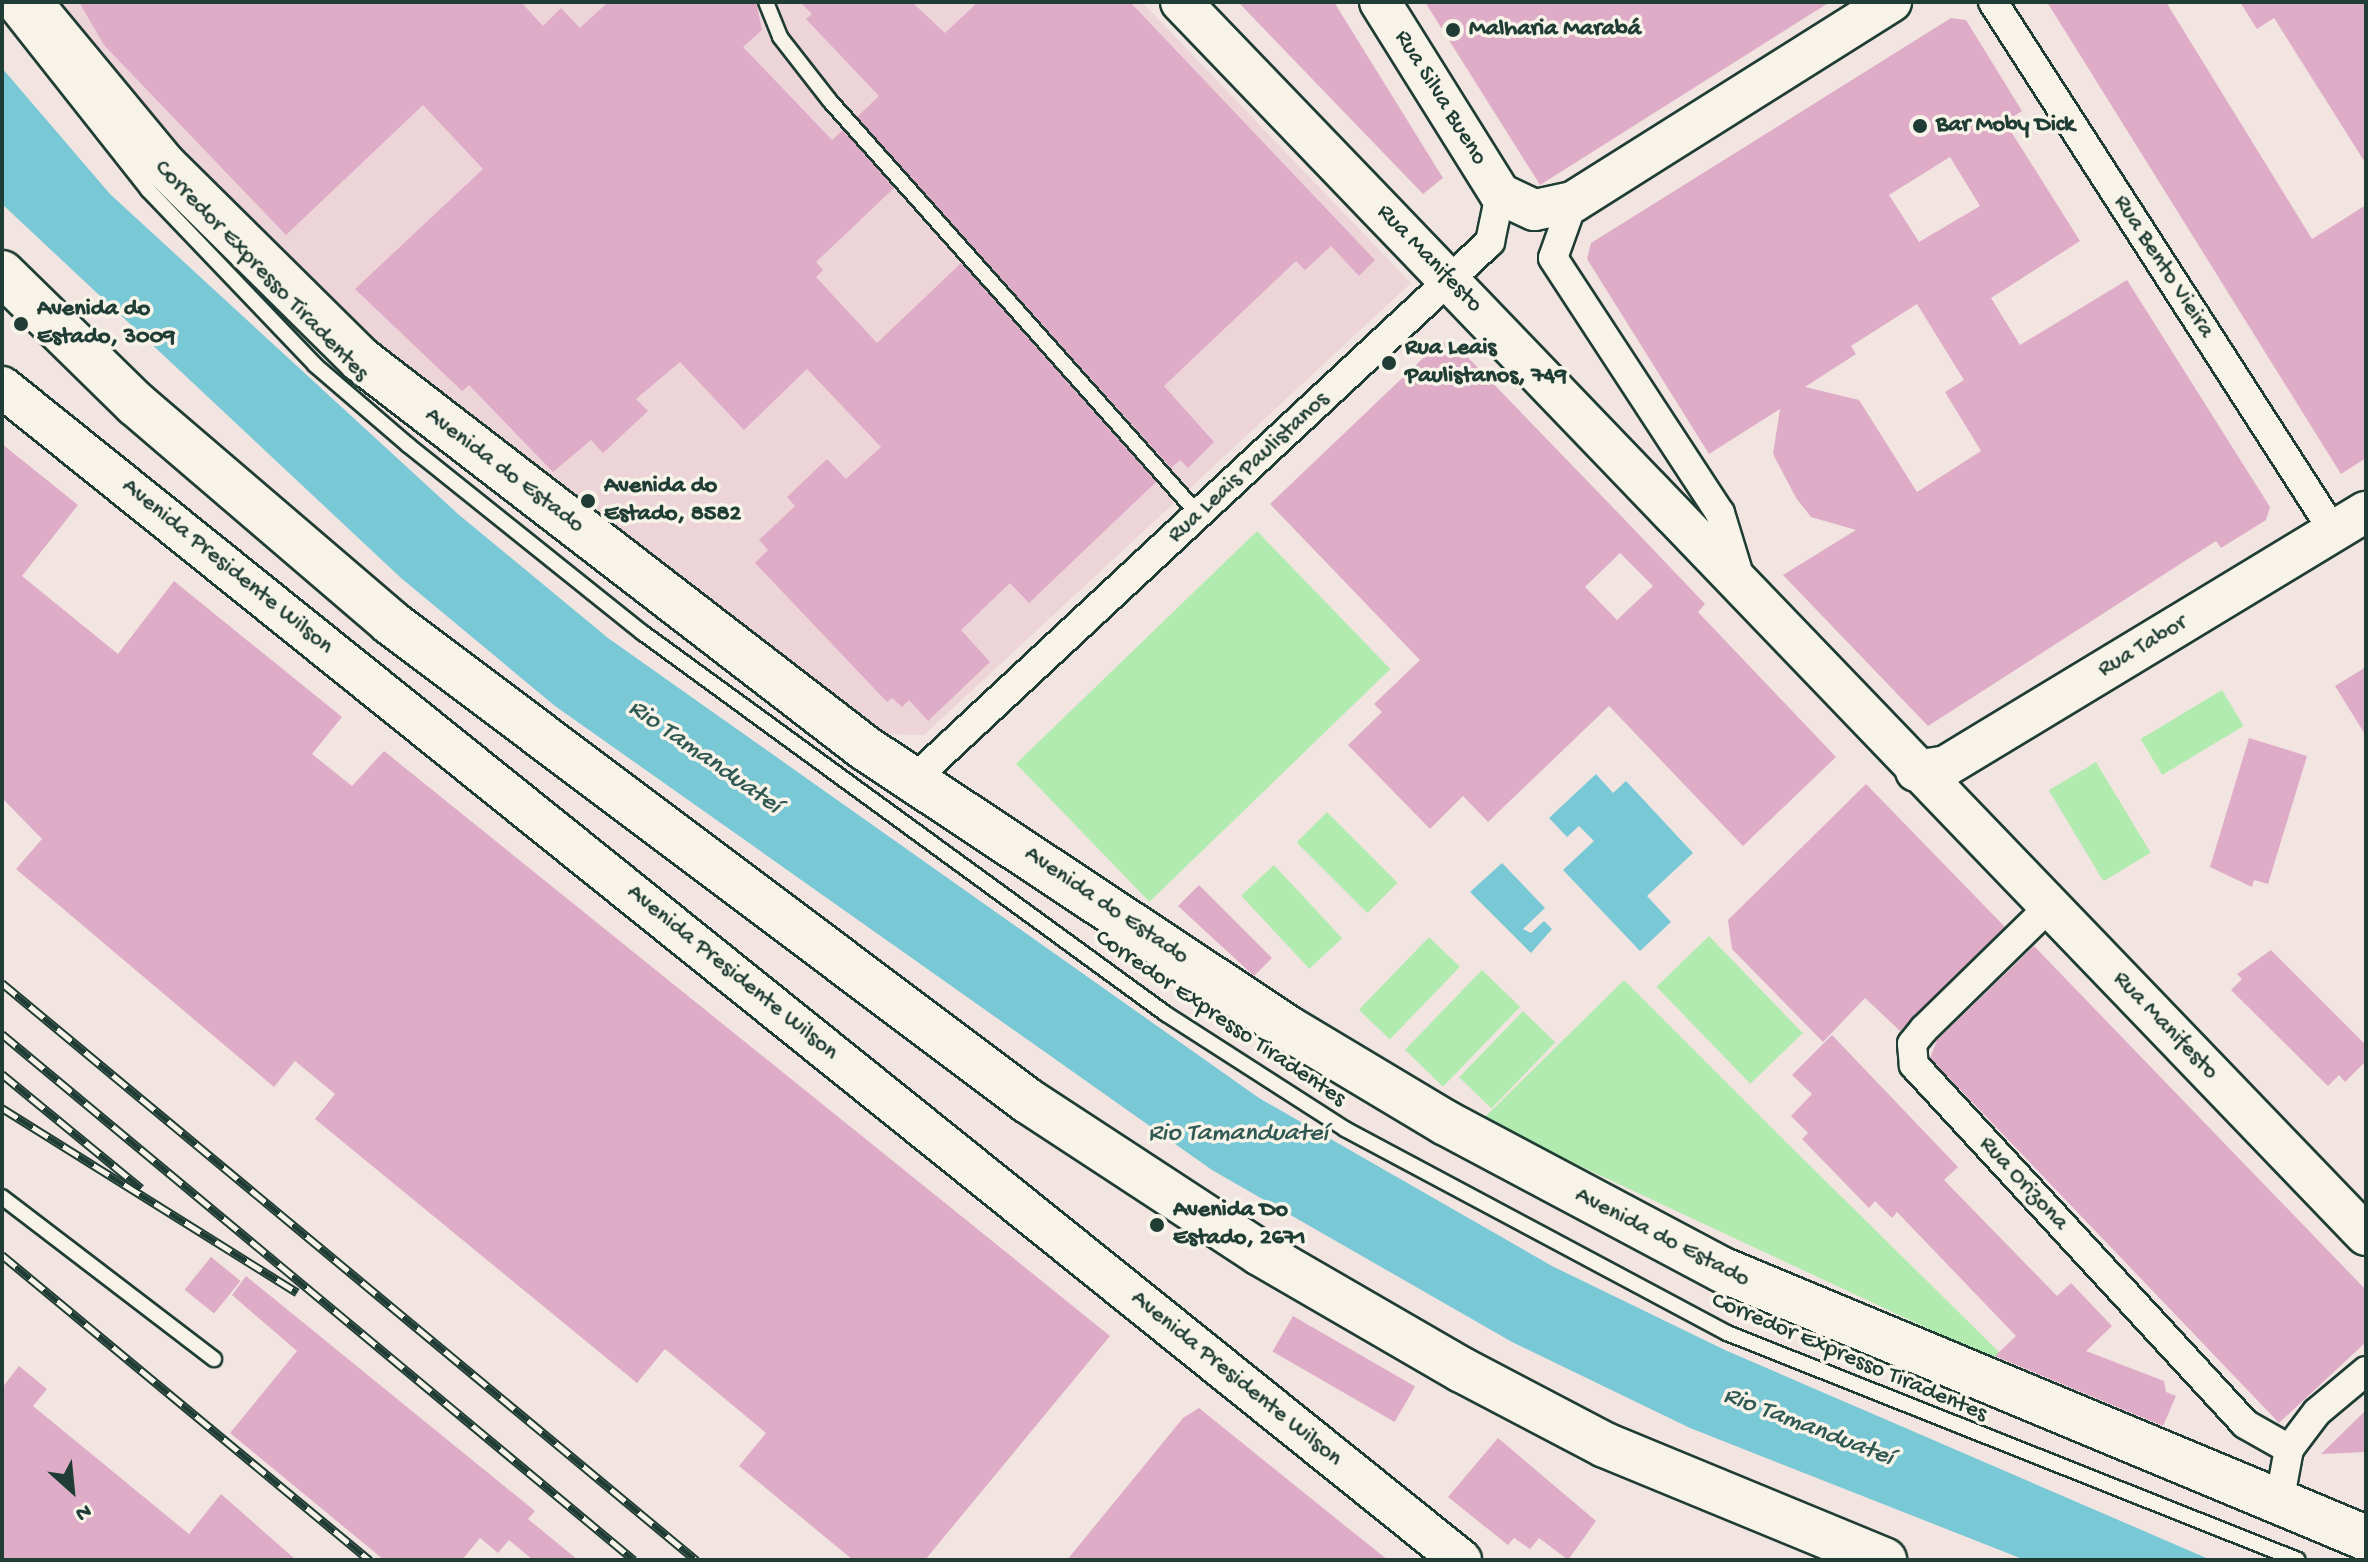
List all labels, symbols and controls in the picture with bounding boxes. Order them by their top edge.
place label: Malharia Marabá [1469,16,1641,44]
marker: Malharia Marabá [1444,21,1462,39]
street label: Rua Silva Bueno [1387,25,1493,171]
place label: Bar Moby Dick [1936,112,2075,140]
marker: Bar Moby Dick [1911,117,1929,135]
street label: Corredor Expresso Tiradentes [148,154,374,388]
street label: Rua Bento Vieira [2106,190,2220,344]
street label: Rua Manifesto [1370,199,1488,319]
place label: Avenida do Estado, 3009 [37,296,175,352]
marker: Avenida do Estado, 3009 [12,315,30,333]
place label: Rua Leais Paulistanos, 749 [1405,335,1567,391]
marker: Rua Leais Paulistanos, 749 [1380,354,1398,372]
street label: Rua Leais Paulistanos [1162,386,1336,550]
street label: Avenida do Estado [418,402,590,540]
street label: Avenida Presidente Wilson [115,473,339,661]
place label: Avenida do Estado, 8582 [604,473,741,529]
marker: Avenida do Estado, 8582 [579,492,597,510]
street label: Rua Tabor [2093,609,2193,685]
water label: Rio Tamanduateí [621,694,787,822]
street label: Avenida do Estado [1018,840,1194,972]
street label: Avenida Presidente Wilson [620,879,844,1067]
street label: Corredor Expresso Tiradentes [1089,924,1351,1114]
street label: Rua Manifesto [2106,966,2224,1086]
water label: Rio Tamanduateí [1148,1119,1328,1151]
street label: Rua Orizona [1972,1131,2074,1237]
street label: Avenida do Estado [1570,1181,1754,1295]
place label: Avenida Do Estado, 2671 [1173,1197,1306,1253]
marker: Avenida Do Estado, 2671 [1148,1216,1166,1234]
street label: Avenida Presidente Wilson [1124,1285,1348,1473]
street label: Corredor Expresso Tiradentes [1707,1287,1991,1429]
water label: Rio Tamanduateí [1718,1381,1898,1475]
north arrow [32,1450,112,1530]
text: N [71,1497,95,1526]

